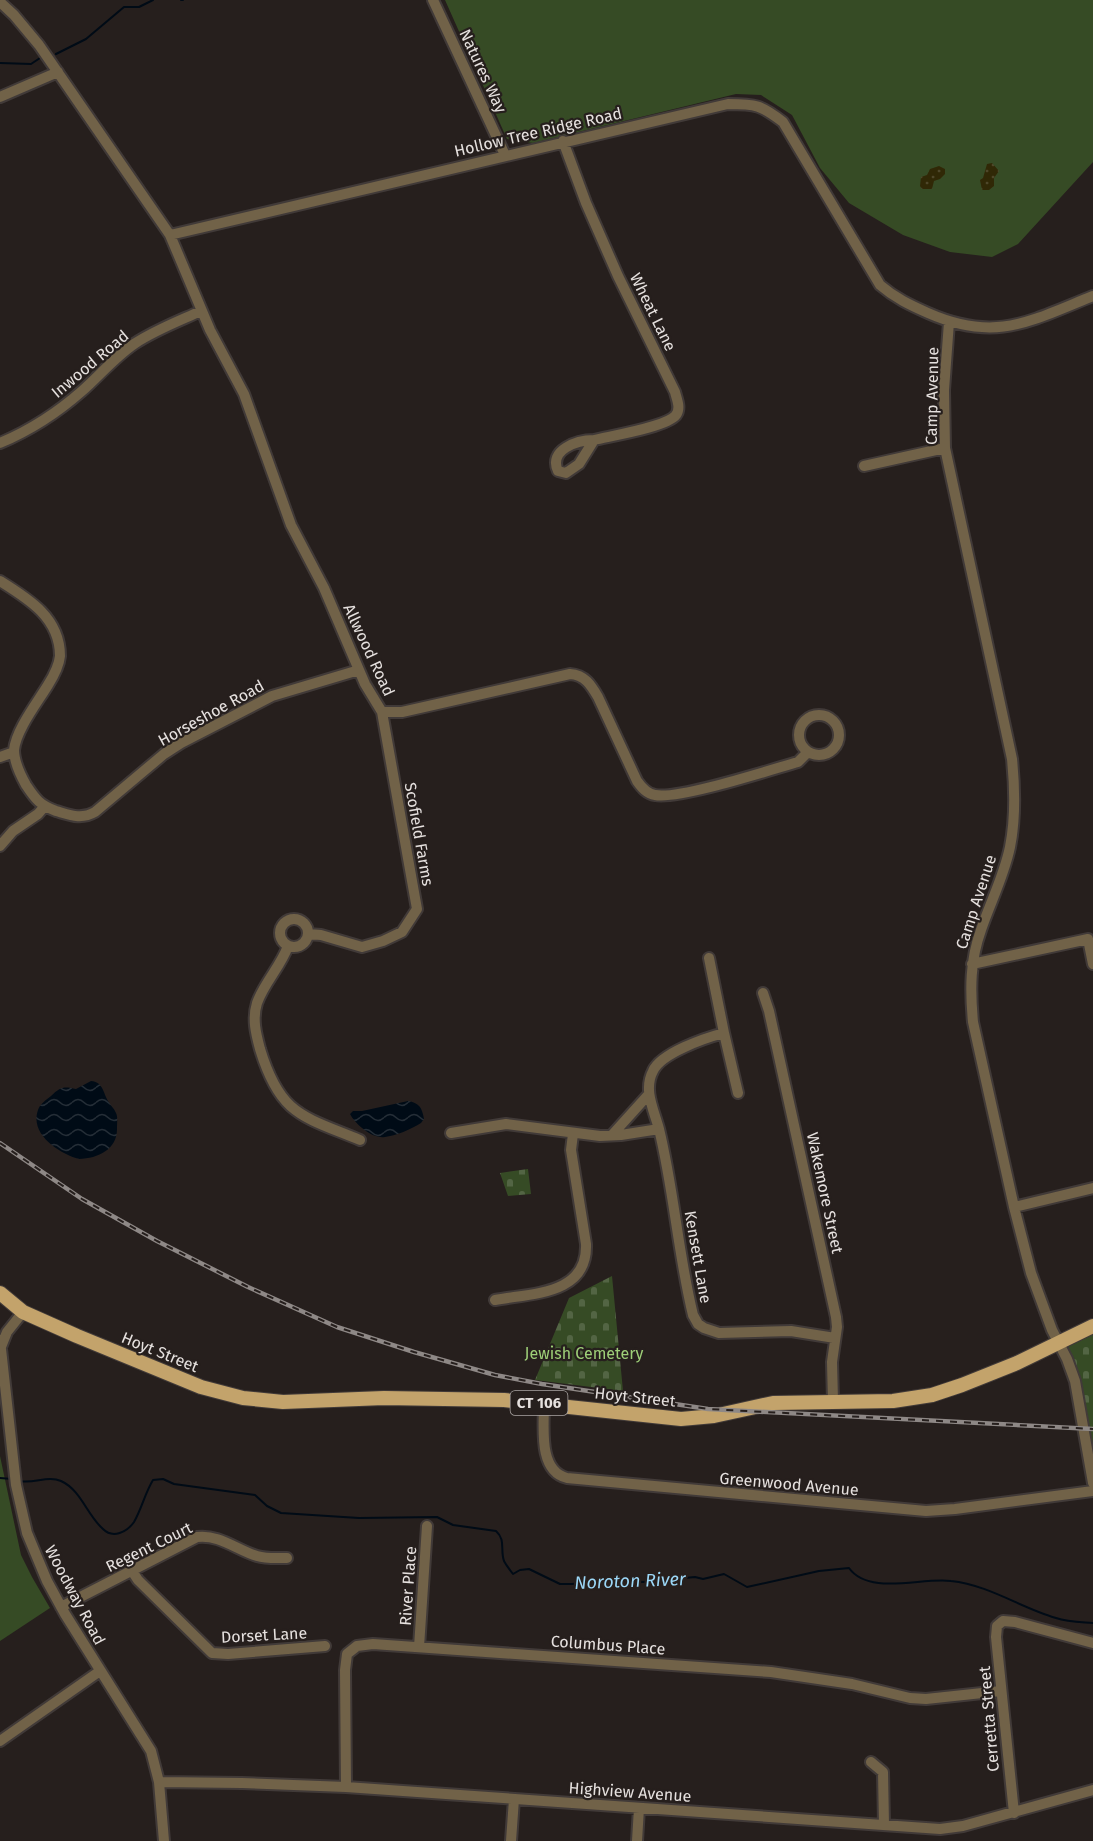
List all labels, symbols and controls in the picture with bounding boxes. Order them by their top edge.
street label: Natures Way [455,26,511,116]
street label: Hollow Tree Ridge Road [452,103,624,161]
street label: Wheat Lane [626,270,680,354]
street label: Inwood Road [48,326,132,402]
street label: Camp Avenue [922,347,942,445]
street label: Allwood Road [339,601,399,699]
street label: Horseshoe Road [155,676,267,750]
street label: Scofield Farms [401,781,437,887]
street label: Camp Avenue [952,852,1000,952]
street label: Wakemore Street [803,1131,847,1256]
street label: Kensett Lane [680,1209,716,1305]
street label: Hoyt Street [119,1328,202,1376]
park label: Jewish Cemetery [525,1344,644,1363]
street label: Hoyt Street [593,1383,677,1411]
road number: CT 106 [510,1391,568,1415]
street label: Greenwood Avenue [719,1468,859,1500]
street label: Regent Court [103,1518,195,1576]
street label: Woodway Road [41,1542,109,1648]
street label: River Place [396,1546,420,1626]
water label: Noroton River [574,1568,687,1594]
street label: Dorset Lane [220,1623,308,1647]
street label: Columbus Place [550,1632,666,1658]
street label: Cerretta Street [975,1665,1003,1773]
street label: Highview Avenue [568,1778,692,1806]

